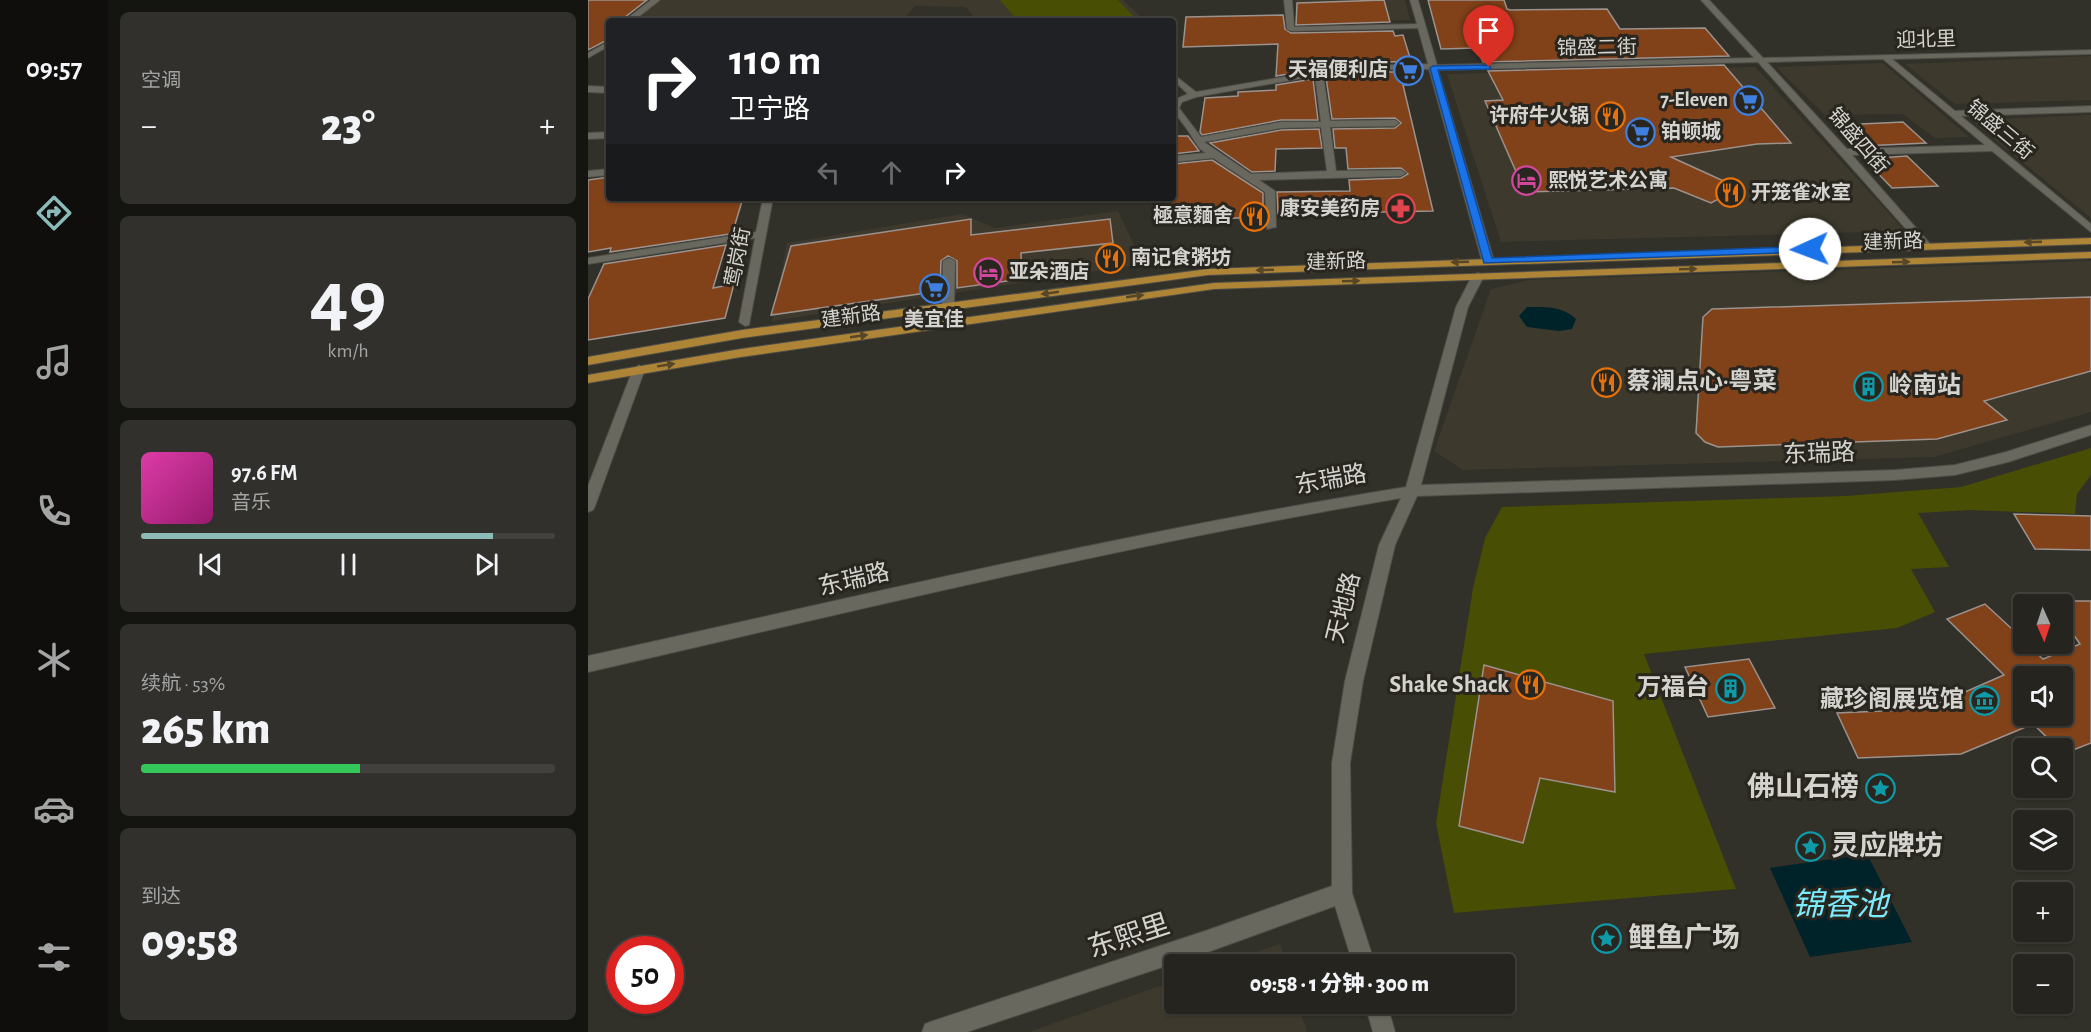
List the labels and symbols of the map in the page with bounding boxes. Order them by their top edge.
pin [1463,5,1514,67]
street label: 迎北里 [1896,28,1956,51]
street label: 锦盛二街 [1557,36,1637,59]
supermarket icon: 天福便利店 [1393,54,1425,86]
place label: 天福便利店 [1288,58,1388,80]
supermarket icon: 7-Eleven [1733,84,1765,116]
place label: 7-Eleven [1660,90,1728,110]
street label: 锦盛三街 [1963,96,2038,163]
restaurant icon: 许府牛火锅 [1594,100,1626,132]
place label: 许府牛火锅 [1489,104,1589,126]
street label: 锦盛四街 [1824,104,1893,178]
supermarket icon: 铂顿城 [1624,116,1656,148]
place label: 铂顿城 [1661,120,1721,142]
hotel icon: 熙悦艺术公寓 [1511,165,1543,197]
place label: 熙悦艺术公寓 [1548,169,1668,191]
restaurant icon: 开笼雀冰室 [1714,177,1746,209]
place label: 开笼雀冰室 [1751,181,1851,203]
pharmacy icon: 康安美药房 [1385,193,1417,225]
place label: 康安美药房 [1280,197,1380,219]
restaurant icon: 極意麵舍 [1238,200,1270,232]
place label: 極意麵舍 [1153,204,1233,226]
position arrow [1778,217,1842,281]
street label: 莺岗街 [720,225,754,288]
street label: 建新路 [1863,229,1923,253]
one-way arrow [2023,238,2042,247]
restaurant icon: 南记食粥坊 [1094,242,1126,274]
place label: 南记食粥坊 [1131,246,1231,268]
street label: 建新路 [1306,249,1366,273]
hotel icon: 亚朵酒店 [972,256,1004,288]
one-way arrow [1450,257,1469,266]
one-way arrow [1892,257,1911,266]
place label: 亚朵酒店 [1009,260,1089,282]
one-way arrow [1679,264,1698,274]
one-way arrow [1256,265,1275,274]
supermarket icon: 美宜佳 [918,273,950,305]
one-way arrow [1341,276,1360,285]
one-way arrow [1041,289,1060,298]
one-way arrow [1126,292,1145,301]
street label: 建新路 [820,301,882,331]
place label: 美宜佳 [904,308,964,330]
one-way arrow [850,331,869,340]
one-way arrow [657,360,676,369]
restaurant icon: 蔡澜点心·粤菜 [1590,366,1622,398]
place label: 蔡澜点心·粤菜 [1627,368,1777,394]
building icon: 岭南站 [1852,370,1884,402]
place label: 岭南站 [1889,372,1961,398]
street label: 东瑞路 [1783,439,1855,467]
street label: 东瑞路 [1293,460,1369,498]
street label: 东瑞路 [816,558,892,600]
street label: 天地路 [1322,570,1364,646]
north arrow [2013,594,2073,654]
restaurant icon: Shake Shack [1514,669,1546,701]
building icon: 万福台 [1714,672,1746,704]
place label: Shake Shack [1389,673,1509,697]
place label: 万福台 [1637,674,1709,700]
museum icon: 藏珍阁展览馆 [1969,684,2001,716]
place label: 藏珍阁展览馆 [1820,686,1964,712]
place label: 佛山石榜 [1747,772,1859,802]
place icon: 佛山石榜 [1864,772,1896,804]
place label: 灵应牌坊 [1831,830,1943,861]
place icon: 灵应牌坊 [1794,831,1826,863]
water label: 锦香池 [1792,888,1891,921]
street label: 东熙里 [1084,909,1173,963]
place label: 鲤鱼广场 [1628,922,1740,953]
place icon: 鲤鱼广场 [1591,923,1623,955]
speed limit sign: 50 [606,936,684,1014]

